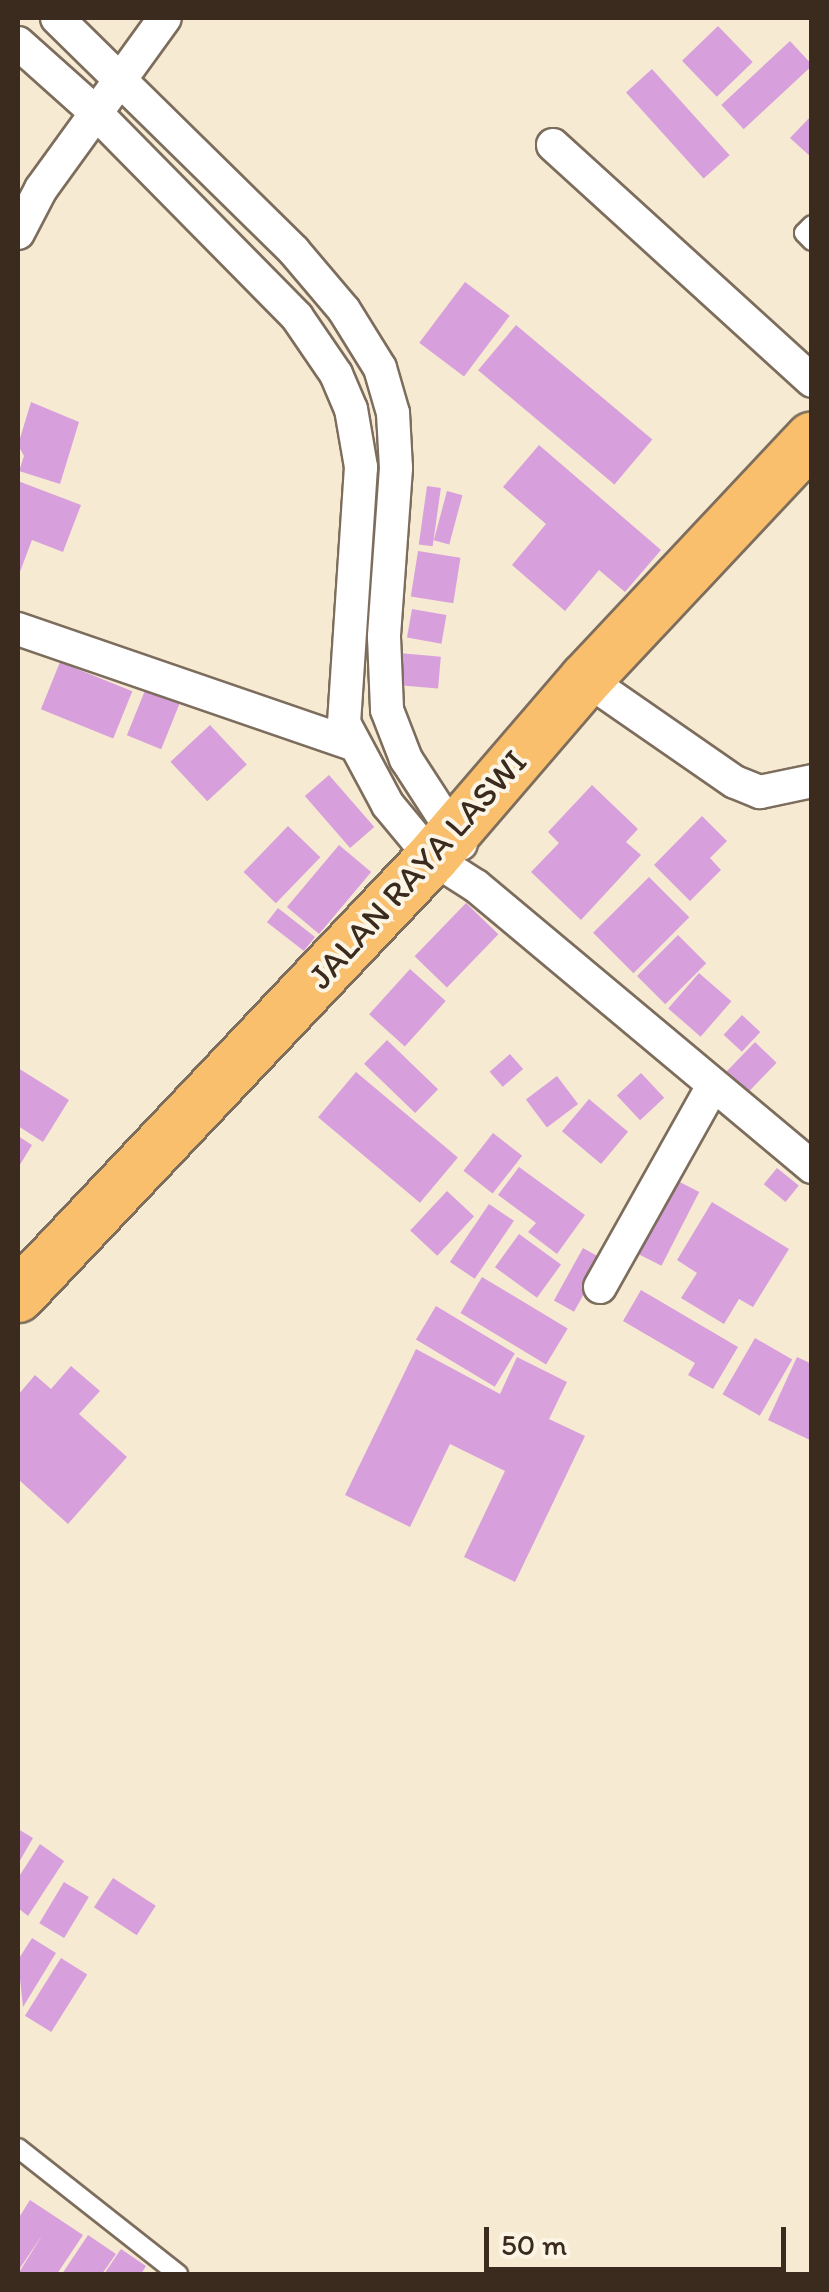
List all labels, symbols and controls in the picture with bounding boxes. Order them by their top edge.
street label: JALAN RAYA LASWI [300,742,534,996]
scale bar [489,2207,792,2269]
text: 50 m [501,2226,567,2263]

